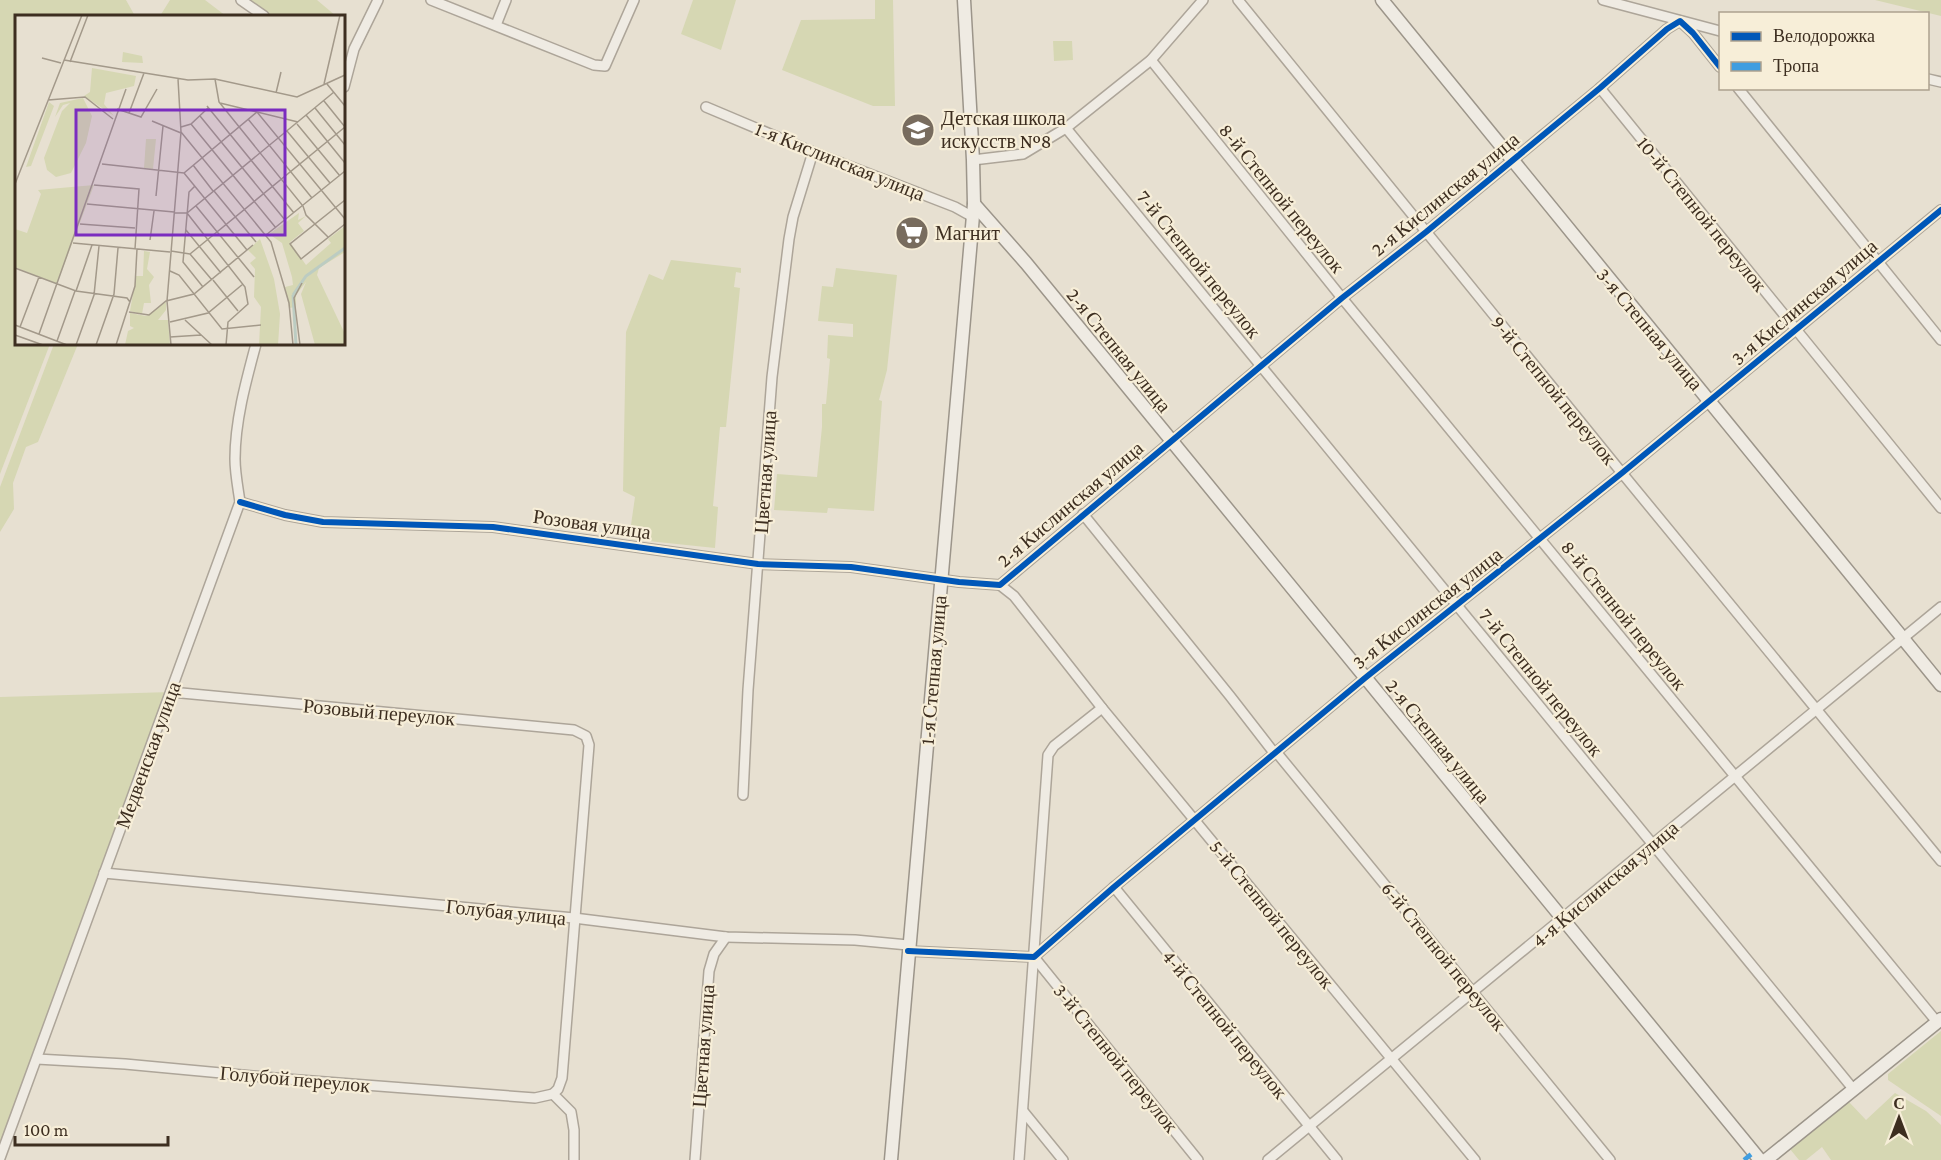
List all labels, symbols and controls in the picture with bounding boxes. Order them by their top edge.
legend [1719,12,1929,90]
inset map [15,15,345,345]
text: Велодорожка [1773,26,1875,46]
text: Тропа [1773,56,1819,76]
place label: Детская школа искусств №8 [941,107,1066,153]
school or university icon: Детская школа искусств №8 [900,112,936,148]
street label: 1-я Кислинская улица [752,117,928,206]
street label: 8-й Степной переулок [1214,119,1349,278]
street label: 2-я Кислинская улица [1367,128,1524,261]
street label: 10-й Степной переулок [1632,132,1771,297]
street label: 7-й Степной переулок [1132,186,1266,343]
supermarket icon: Магнит [894,215,930,251]
place label: Магнит [935,222,1000,244]
street label: 3-я Кислинская улица [1727,235,1882,370]
street label: 3-я Степная улица [1592,263,1708,395]
street label: 2-я Степная улица [1062,284,1176,417]
street label: 9-й Степной переулок [1486,311,1621,470]
street label: Цветная улица [750,410,781,534]
street label: 2-я Кислинская улица [993,436,1148,572]
street label: Розовая улица [532,505,652,544]
street label: 8-й Степной переулок [1556,536,1691,695]
street label: 3-я Кислинская улица [1348,543,1507,674]
street label: 1-я Степная улица [915,594,952,746]
street label: 7-й Степной переулок [1474,604,1608,761]
street label: 2-я Степная улица [1381,675,1495,808]
street label: Медвенская улица [111,678,186,832]
street label: Розовый переулок [302,694,456,731]
street label: 4-я Кислинская улица [1527,816,1683,952]
street label: 5-й Степной переулок [1205,835,1339,993]
street label: 6-й Степной переулок [1376,877,1511,1036]
street label: Голубая улица [445,895,567,930]
street label: 4-й Степной переулок [1157,945,1292,1104]
street label: 3-й Степной переулок [1049,979,1183,1137]
street label: Цветная улица [688,984,719,1108]
street label: Голубой переулок [219,1061,371,1098]
north arrow [1869,1088,1929,1148]
text: С [1893,1095,1905,1112]
scale bar [15,1109,168,1147]
text: 100 m [24,1120,69,1140]

